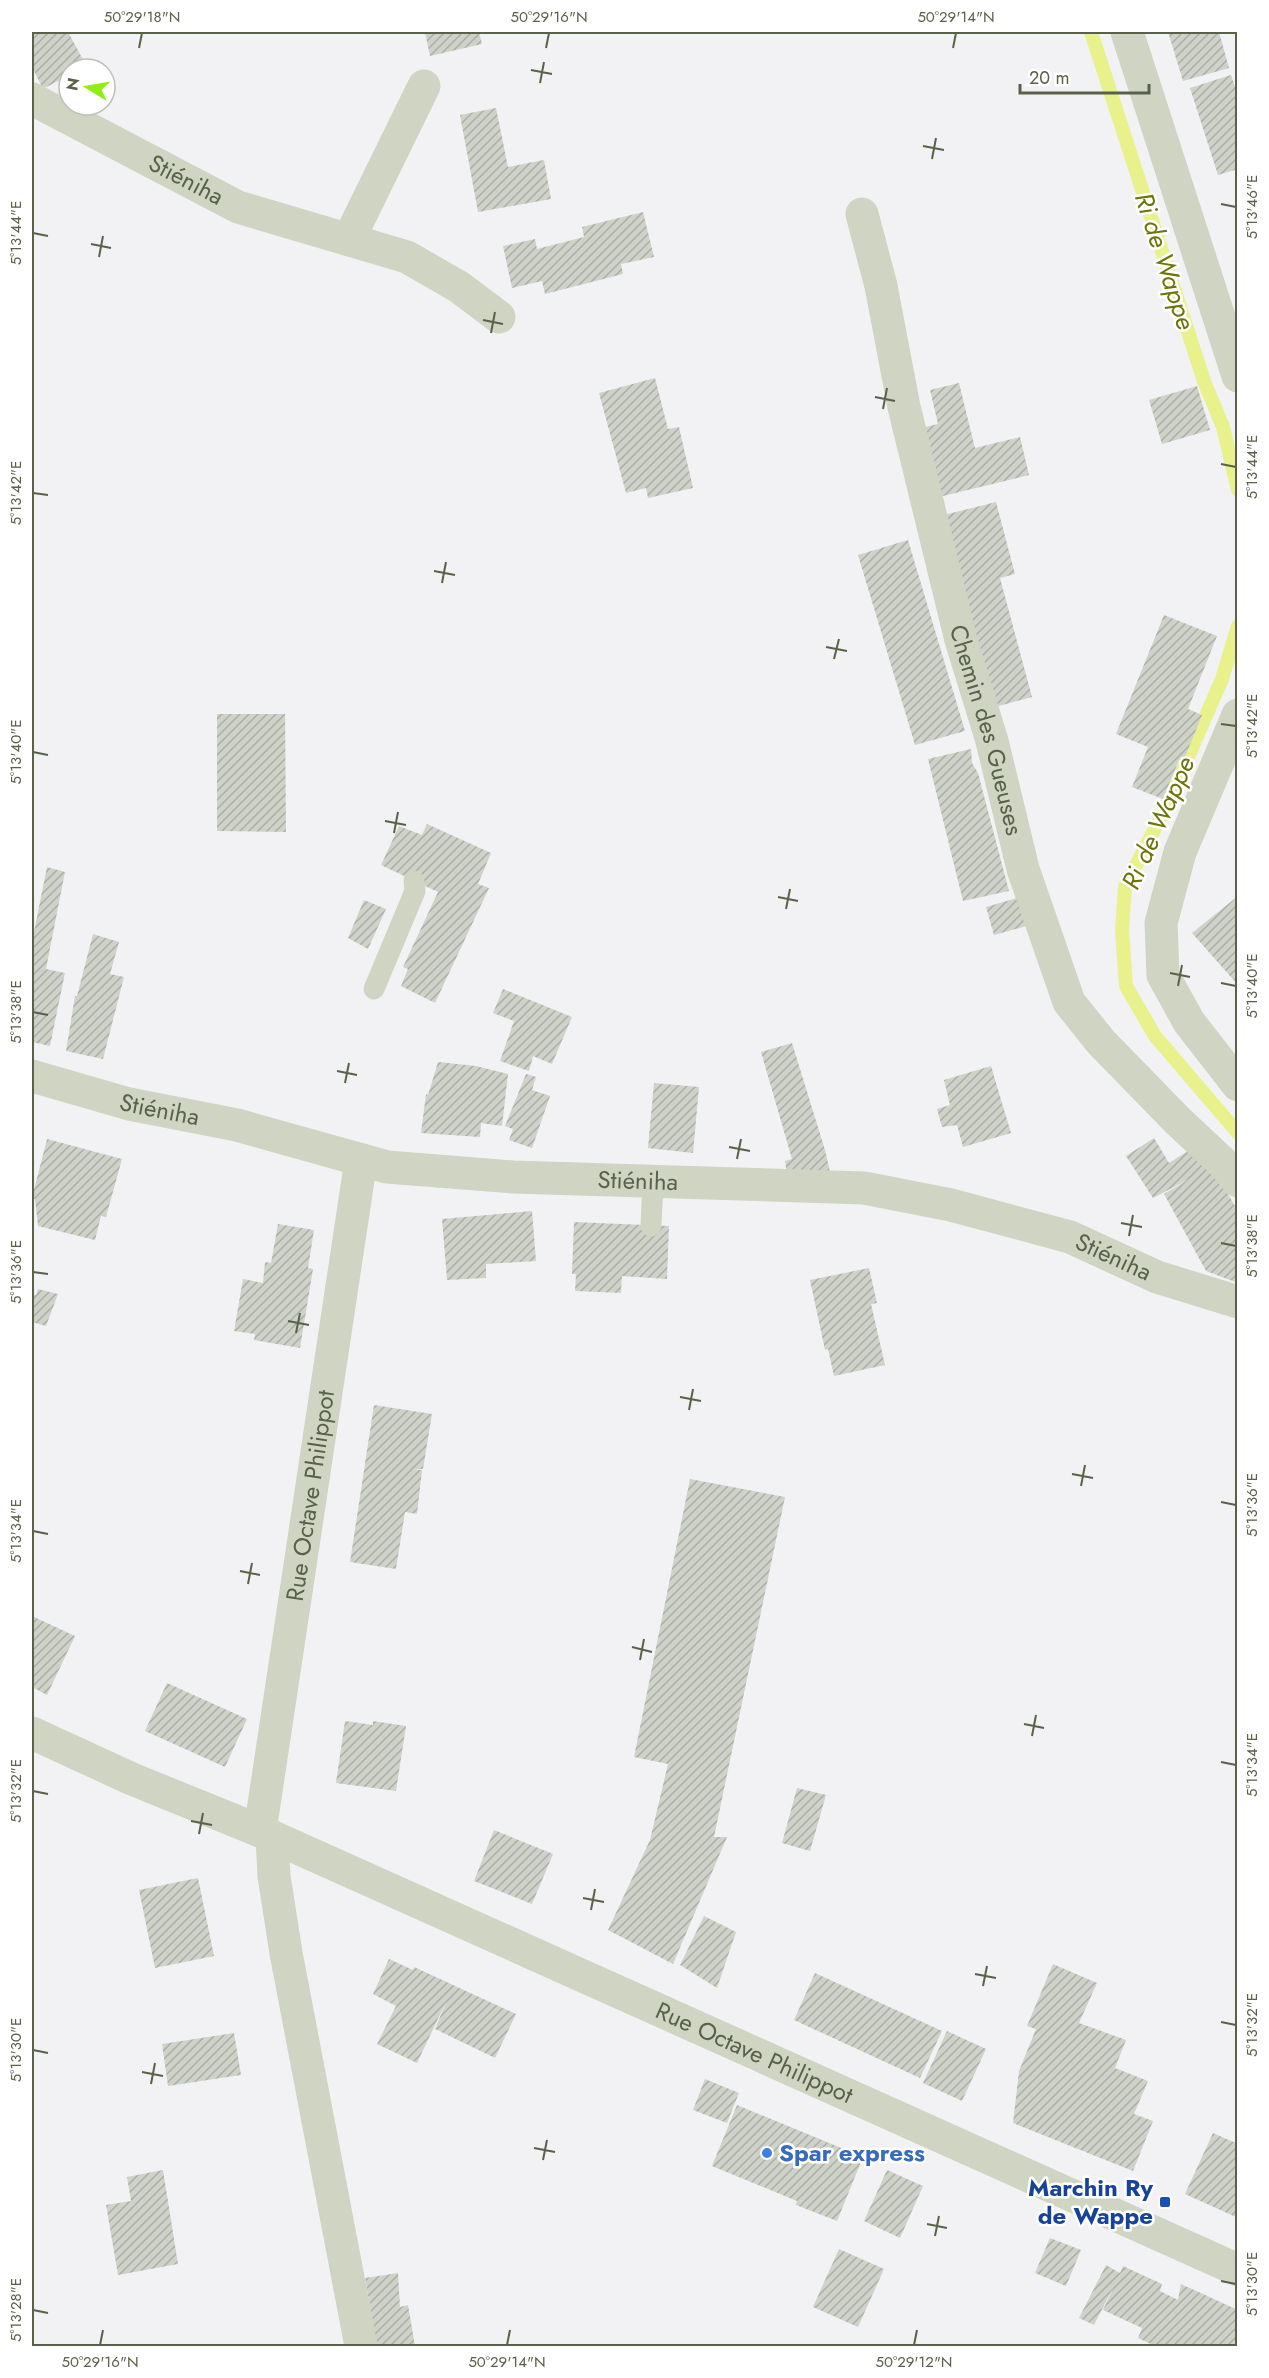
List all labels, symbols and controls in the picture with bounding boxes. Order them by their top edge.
text: 50°29'18"N [104,6,180,28]
text: 50°29'16"N [510,6,588,28]
text: 50°29'14"N [917,6,995,28]
north arrow [57,57,117,117]
scale bar [1020,57,1149,95]
text: 20 m [1029,65,1069,91]
text: N [60,76,85,93]
street label: Stiéniha [143,145,230,214]
text: 5°13'46"E [1241,175,1263,239]
water label: Ri de Wappe [1125,187,1205,335]
text: 5°13'44"E [5,201,27,265]
text: 5°13'44"E [1241,435,1263,499]
text: 5°13'42"E [5,461,27,525]
street label: Chemin des Gueuses [941,621,1032,839]
text: 5°13'42"E [1241,694,1263,758]
text: 5°13'40"E [5,720,27,784]
water label: Ri de Wappe [1112,750,1204,896]
text: 5°13'40"E [1241,954,1263,1018]
text: 5°13'38"E [5,980,27,1044]
street label: Stiéniha [115,1084,202,1134]
street label: Stiéniha [597,1162,679,1199]
text: 5°13'38"E [1241,1214,1263,1278]
street label: Stiéniha [1070,1224,1158,1289]
text: 5°13'36"E [5,1240,27,1304]
street label: Rue Octave Philippot [277,1387,343,1604]
text: 5°13'36"E [1241,1473,1263,1537]
text: 5°13'34"E [5,1499,27,1563]
text: 5°13'34"E [1241,1733,1263,1797]
text: 5°13'32"E [5,1759,27,1823]
street label: Rue Octave Philippot [650,1993,859,2112]
text: 5°13'32"E [1241,1993,1263,2057]
text: 5°13'30"E [5,2018,27,2082]
place label: Spar express [779,2135,925,2170]
marker: Spar express [760,2146,774,2160]
place label: Marchin Ry de Wappe [1028,2170,1153,2233]
marker: Marchin Ry de Wappe [1158,2195,1172,2209]
text: 5°13'30"E [1241,2252,1263,2316]
text: 5°13'28"E [5,2278,27,2342]
text: 50°29'16"N [61,2351,139,2373]
text: 50°29'14"N [468,2351,546,2373]
text: 50°29'12"N [876,2351,952,2373]

